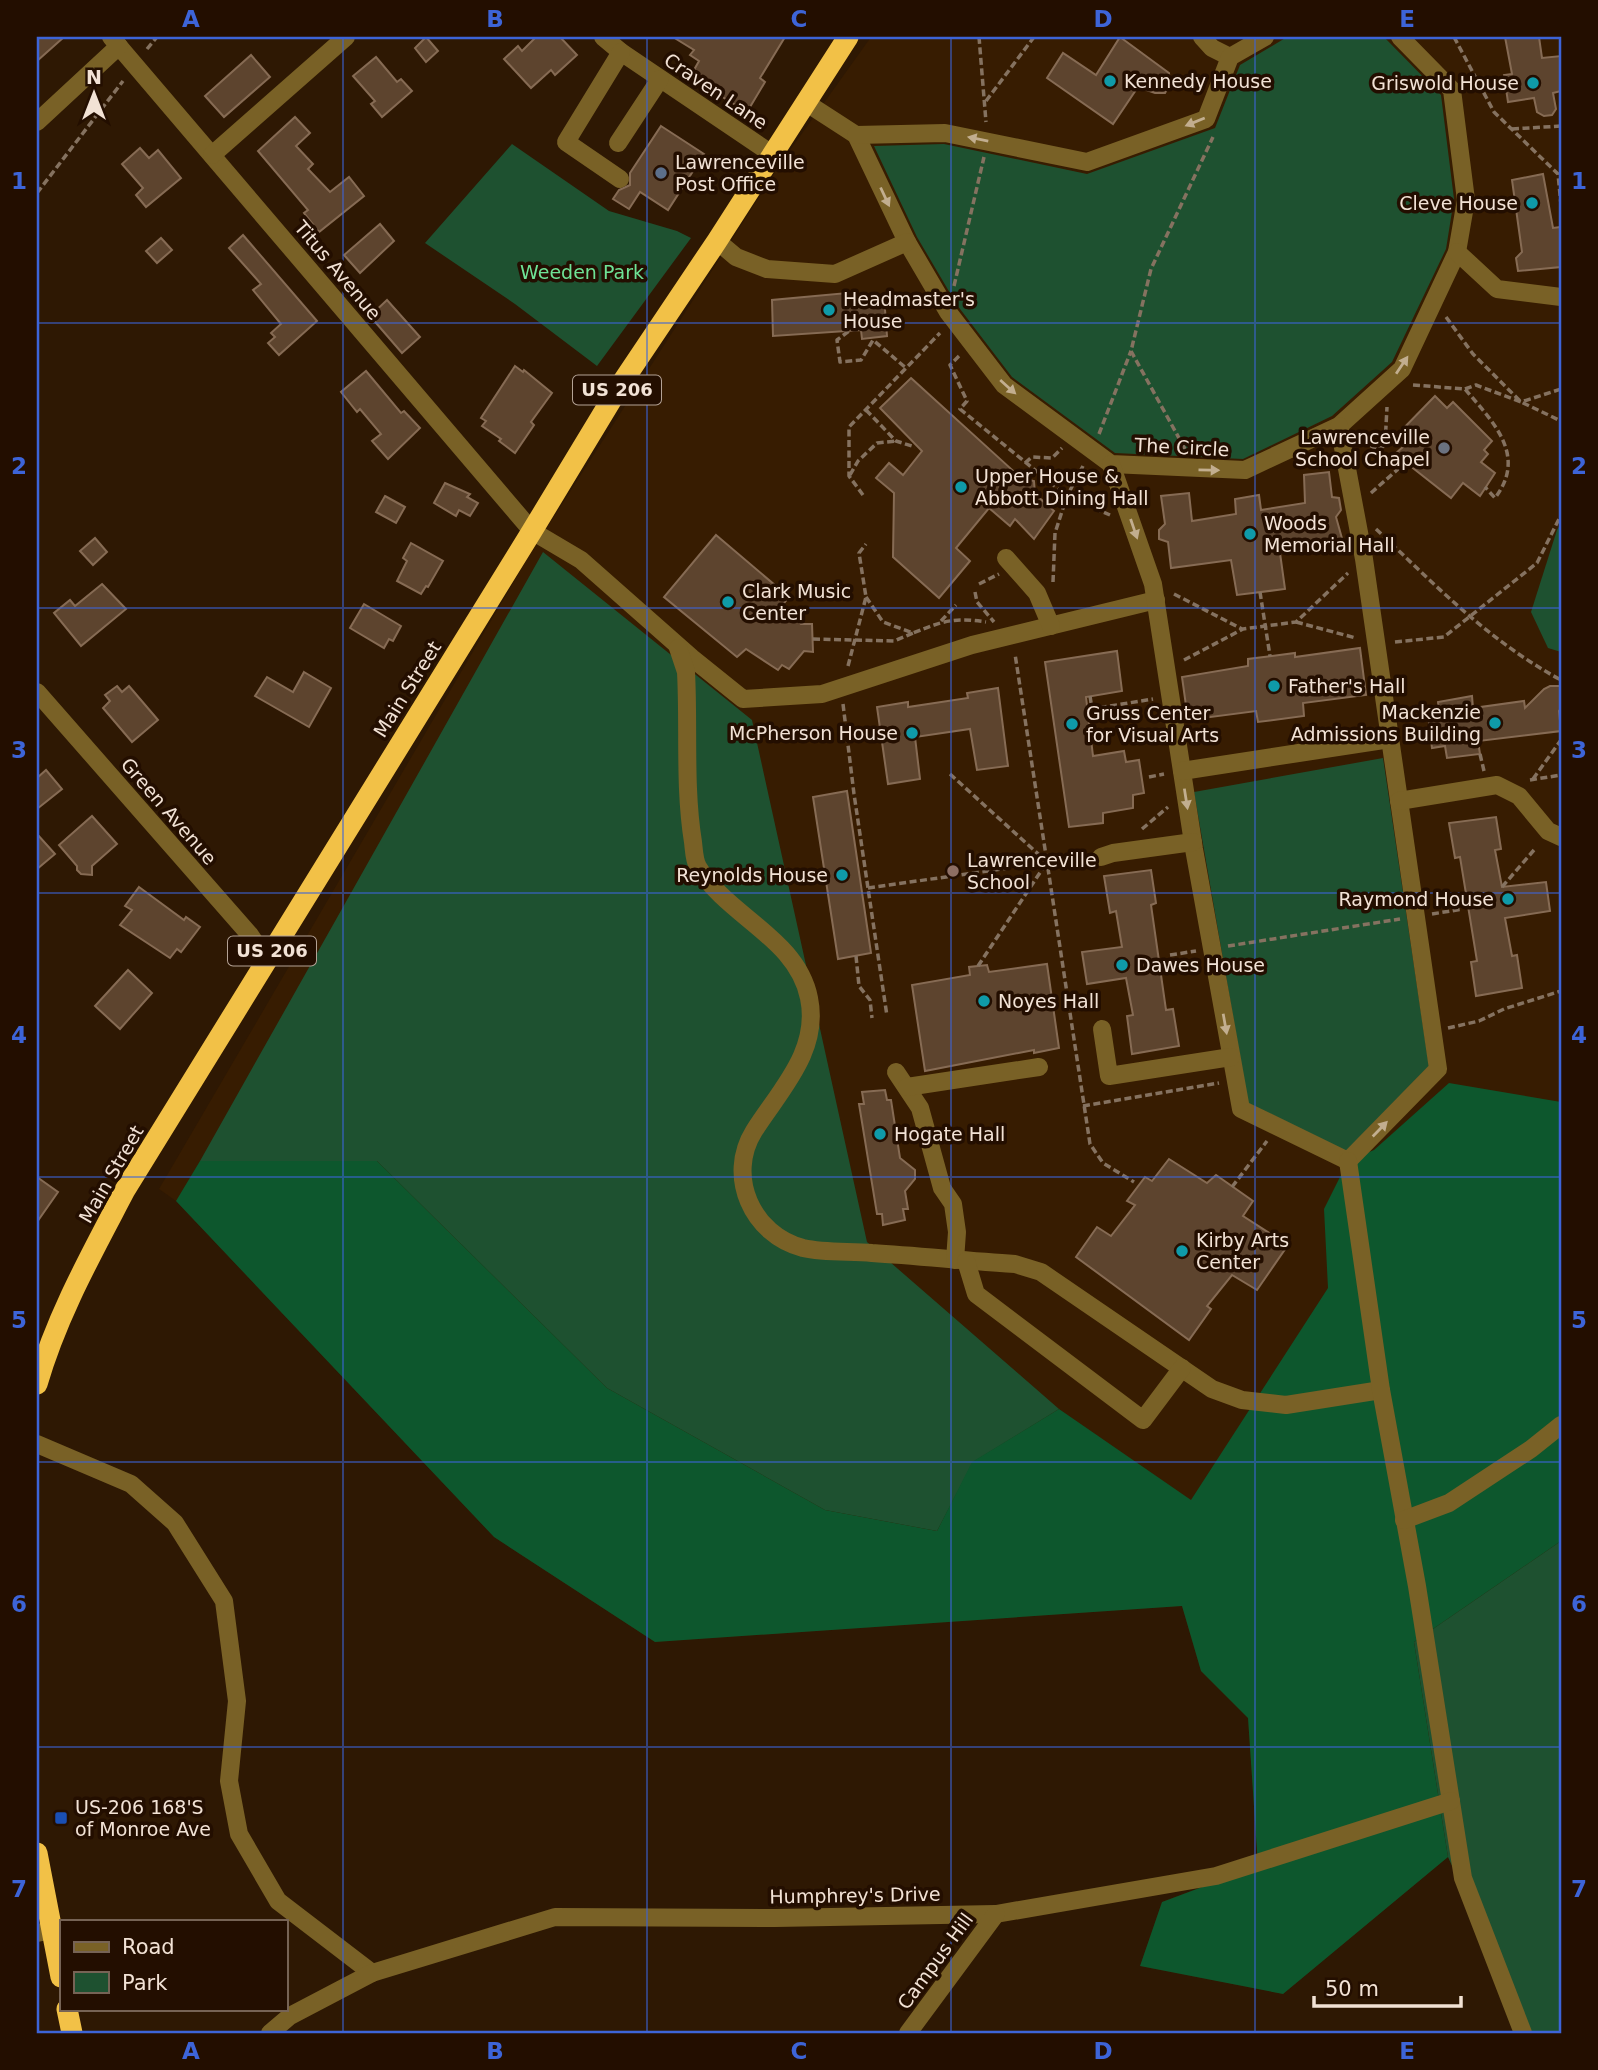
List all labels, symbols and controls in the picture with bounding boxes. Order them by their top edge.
text: A [182,6,200,32]
text: B [486,6,504,32]
text: C [791,6,807,32]
text: D [1093,6,1113,32]
text: E [1399,6,1415,32]
street label: Craven Lane [660,48,772,134]
north arrow [60,60,130,130]
text: N [86,66,102,88]
place label: Kennedy House [1124,70,1272,92]
place label: Griswold House [1371,72,1519,94]
marker: Kennedy House [1102,73,1118,89]
marker: Griswold House [1525,75,1541,91]
one-way arrow [1184,117,1205,128]
one-way arrow [966,134,988,145]
place label: Lawrenceville Post Office [675,151,805,195]
marker: Lawrenceville Post Office [653,165,669,181]
text: 1 [11,168,27,194]
text: 1 [1571,168,1587,194]
one-way arrow [880,187,891,207]
place label: Cleve House [1399,192,1518,214]
marker: Cleve House [1524,195,1540,211]
street label: Titus Avenue [290,215,386,324]
park label: Weeden Park [520,261,644,283]
place label: Headmaster's House [843,288,975,332]
marker: Headmaster's House [821,302,837,318]
one-way arrow [1395,355,1408,375]
road number: US 206 [573,376,661,404]
one-way arrow [999,379,1017,395]
place label: Lawrenceville School Chapel [1295,426,1430,470]
street label: The Circle [1133,433,1230,460]
marker: Lawrenceville School Chapel [1436,440,1452,456]
text: 2 [11,453,27,479]
text: 2 [1571,453,1587,479]
one-way arrow [1198,464,1220,475]
place label: Upper House & Abbott Dining Hall [975,465,1149,509]
marker: Upper House & Abbott Dining Hall [953,479,969,495]
place label: Woods Memorial Hall [1264,512,1395,556]
one-way arrow [1129,518,1140,539]
marker: Woods Memorial Hall [1242,526,1258,542]
place label: Clark Music Center [742,580,851,624]
marker: Clark Music Center [720,594,736,610]
street label: Main Street [369,637,445,741]
place label: Father's Hall [1288,675,1405,697]
marker: Father's Hall [1266,678,1282,694]
place label: Mackenzie Admissions Building [1291,701,1481,745]
place label: Gruss Center for Visual Arts [1086,702,1219,746]
marker: Mackenzie Admissions Building [1487,715,1503,731]
marker: Gruss Center for Visual Arts [1064,716,1080,732]
place label: McPherson House [729,722,898,744]
marker: McPherson House [904,725,920,741]
text: 3 [11,737,27,763]
text: 3 [1571,737,1587,763]
street label: Green Avenue [117,753,221,869]
one-way arrow [1181,789,1192,811]
place label: Lawrenceville School [967,849,1097,893]
marker: Lawrenceville School [945,863,961,879]
place label: Reynolds House [676,864,828,886]
marker: Reynolds House [834,867,850,883]
place label: Raymond House [1339,888,1494,910]
marker: Raymond House [1500,891,1516,907]
road number: US 206 [228,936,316,966]
place label: Dawes House [1136,954,1265,976]
marker: Dawes House [1114,957,1130,973]
place label: Noyes Hall [998,990,1099,1012]
marker: Noyes Hall [976,993,992,1009]
one-way arrow [1220,1013,1231,1035]
text: 4 [11,1022,27,1048]
text: 4 [1571,1022,1587,1048]
street label: Main Street [74,1121,148,1227]
one-way arrow [1371,1121,1387,1138]
place label: Hogate Hall [894,1123,1005,1145]
marker: Hogate Hall [872,1126,888,1142]
place label: Kirby Arts Center [1196,1229,1289,1273]
marker: Kirby Arts Center [1174,1243,1190,1259]
text: 5 [11,1307,27,1333]
text: 5 [1571,1307,1587,1333]
text: 6 [11,1591,27,1617]
text: 6 [1571,1591,1587,1617]
place label: US-206 168'S of Monroe Ave [75,1796,211,1840]
marker: US-206 168'S of Monroe Ave [53,1810,69,1826]
text: 7 [11,1876,27,1902]
text: 7 [1571,1876,1587,1902]
street label: Humphrey's Drive [769,1883,941,1907]
street label: Campus Hill [893,1909,977,2013]
legend [60,1920,287,2010]
text: Road [122,1935,175,1959]
scale bar [1314,1965,1462,2009]
text: Park [122,1971,168,1995]
text: 50 m [1325,1977,1379,2001]
text: A [182,2038,200,2064]
text: B [486,2038,504,2064]
text: C [791,2038,807,2064]
text: D [1093,2038,1113,2064]
text: E [1399,2038,1415,2064]

